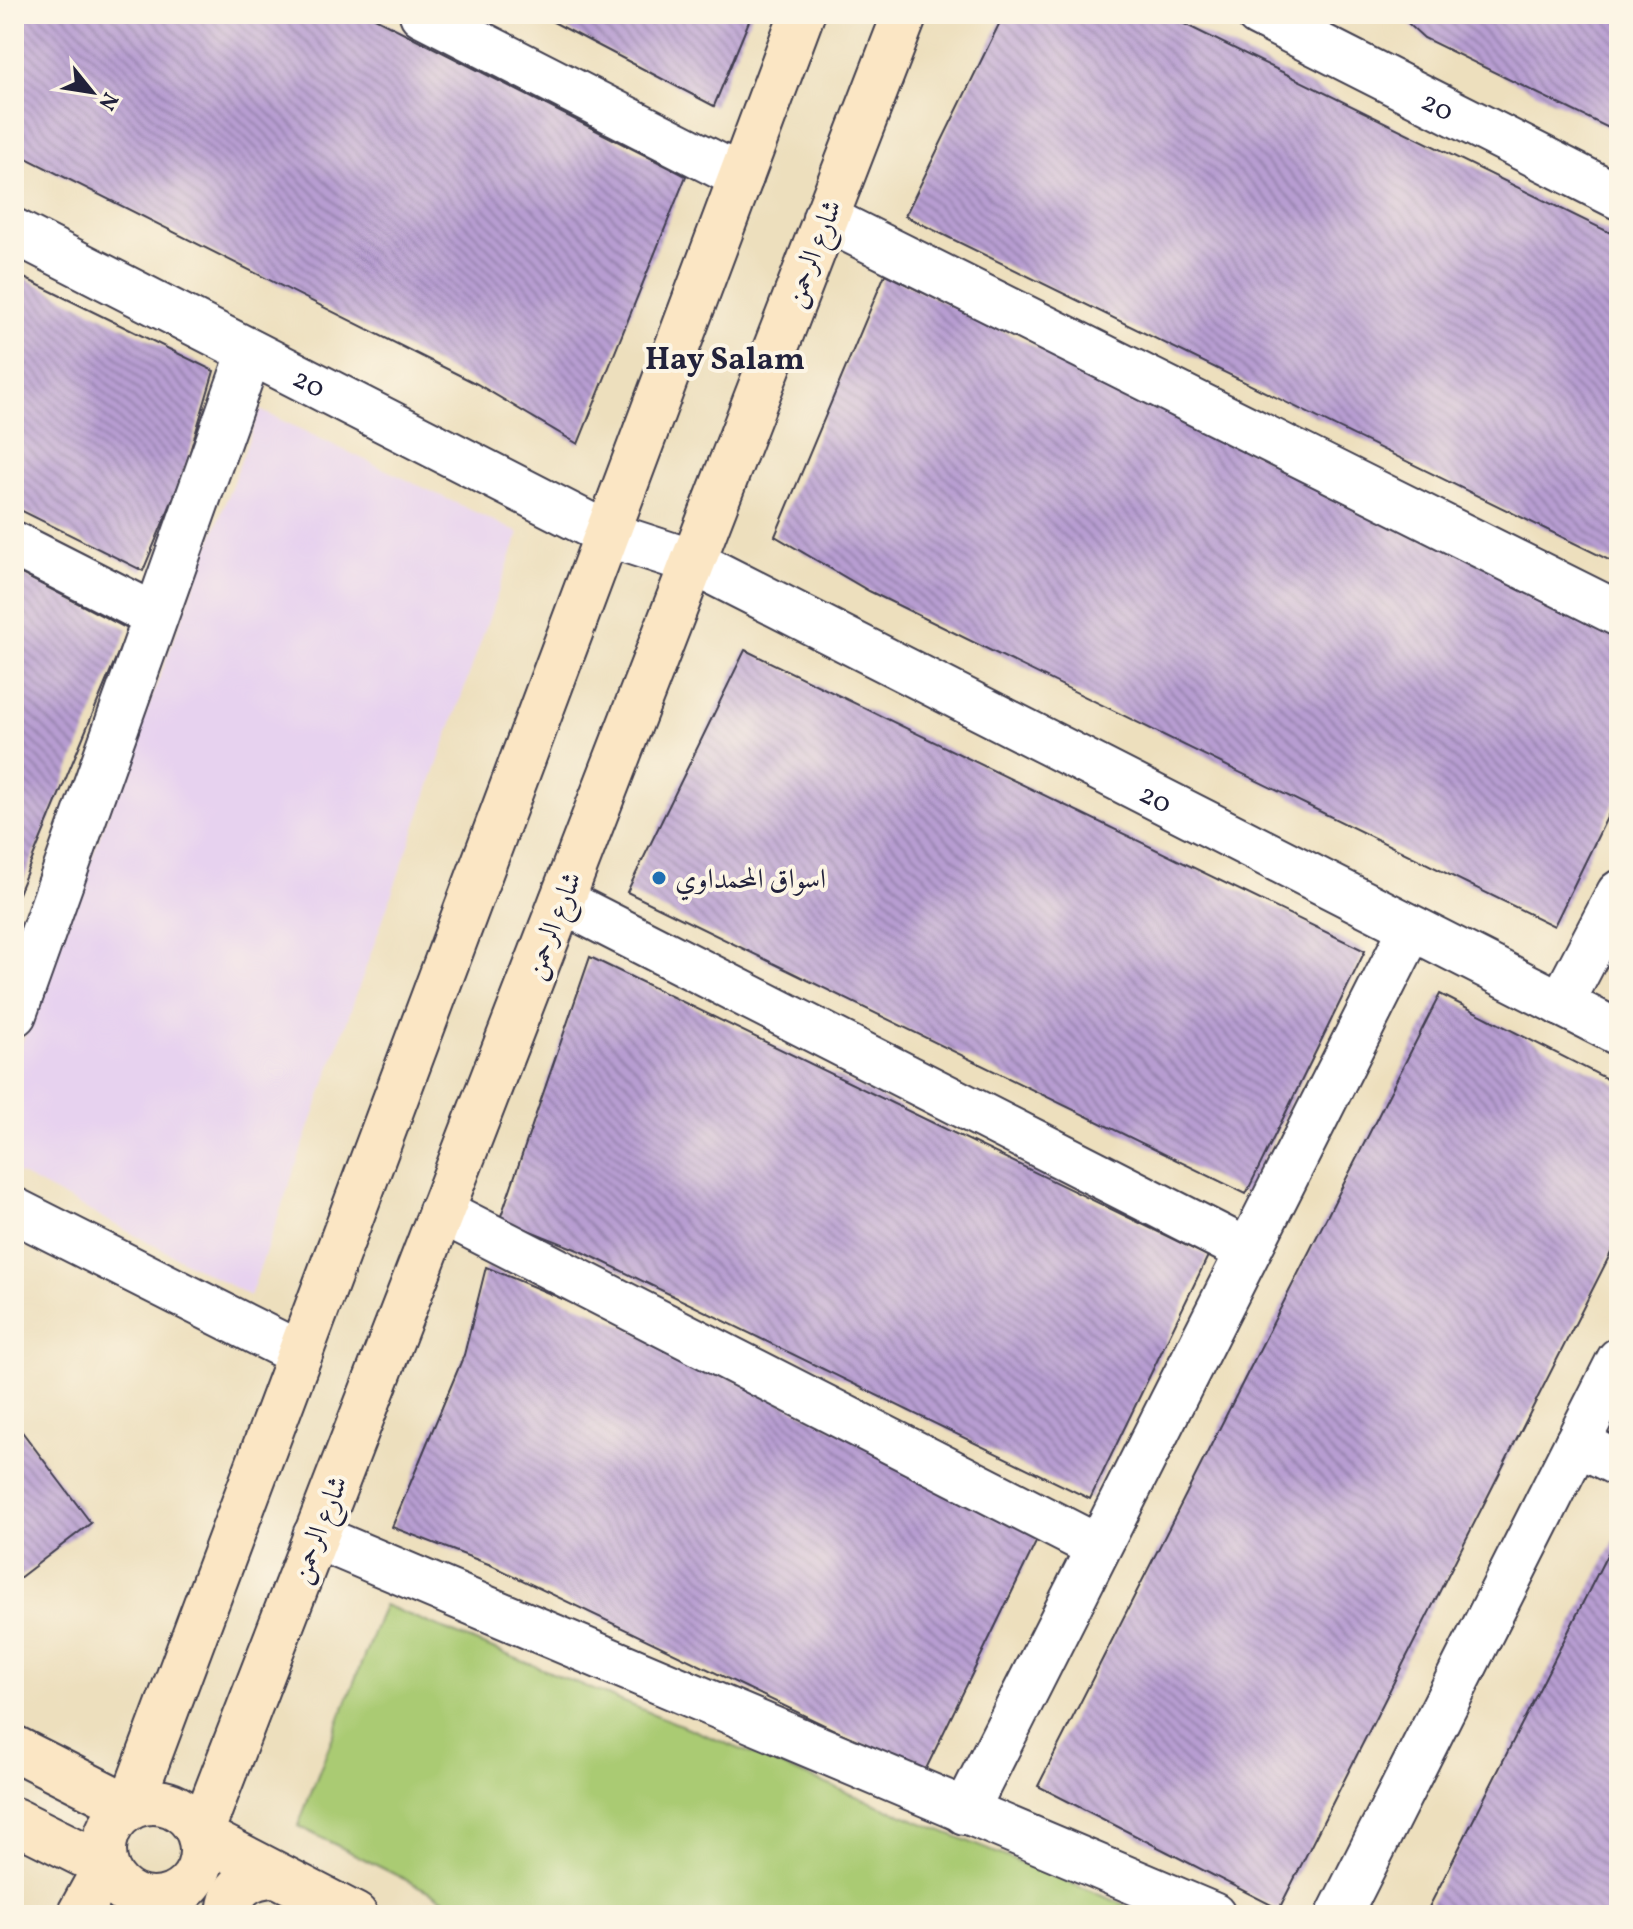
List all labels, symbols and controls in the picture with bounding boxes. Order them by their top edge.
north arrow [52,52,132,132]
street label: 20 [1414,83,1460,132]
text: N [90,86,125,115]
street label: شارع الرحمن [776,195,855,314]
district label: Hay Salam [645,339,805,383]
street label: 20 [286,360,331,409]
street label: 20 [1132,775,1178,824]
place label: اسواق المحمداوي [675,861,826,901]
street label: شارع الرحمن [516,867,595,986]
marker: اسواق المحمداوي [650,869,668,887]
street label: شارع الرحمن [282,1471,361,1590]

